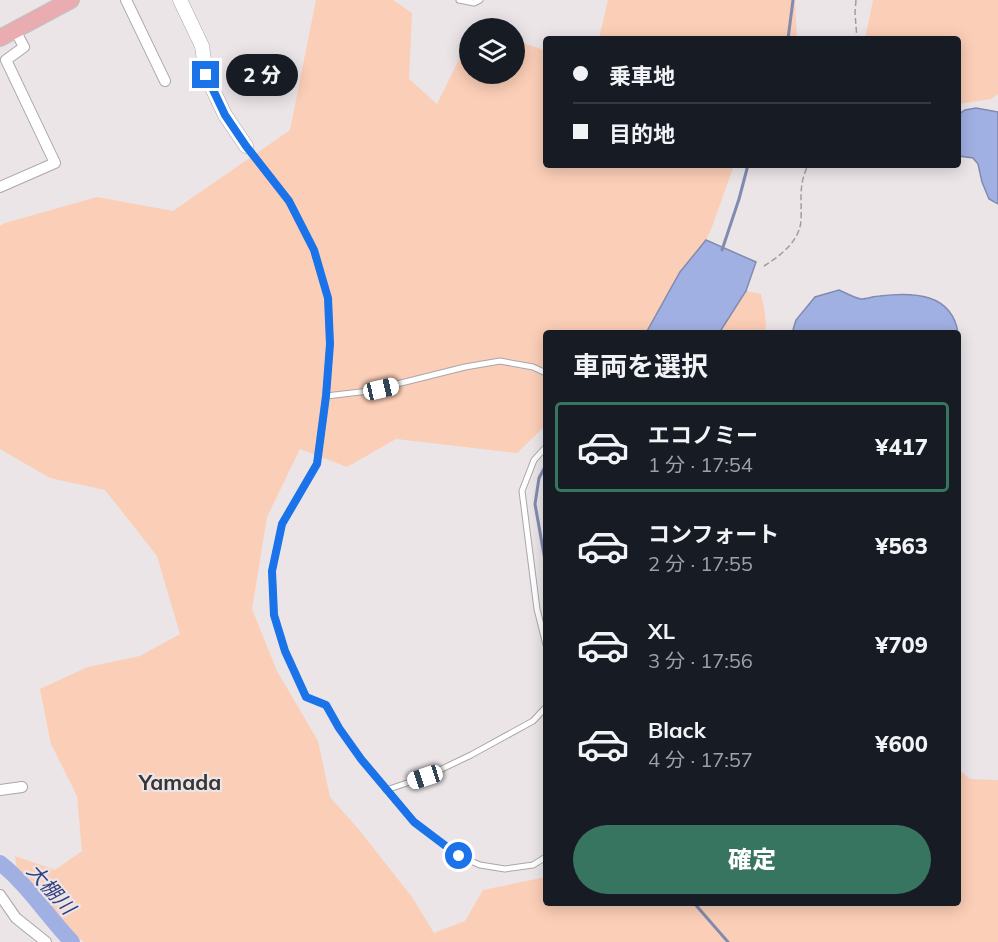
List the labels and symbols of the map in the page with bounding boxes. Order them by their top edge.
callout: 2 分 [227,54,299,96]
route end [192,61,219,88]
car [361,376,401,402]
car [405,763,445,791]
district label: Yamada [138,769,221,795]
route start [445,842,472,869]
water label: 大棚川 [22,858,82,921]

